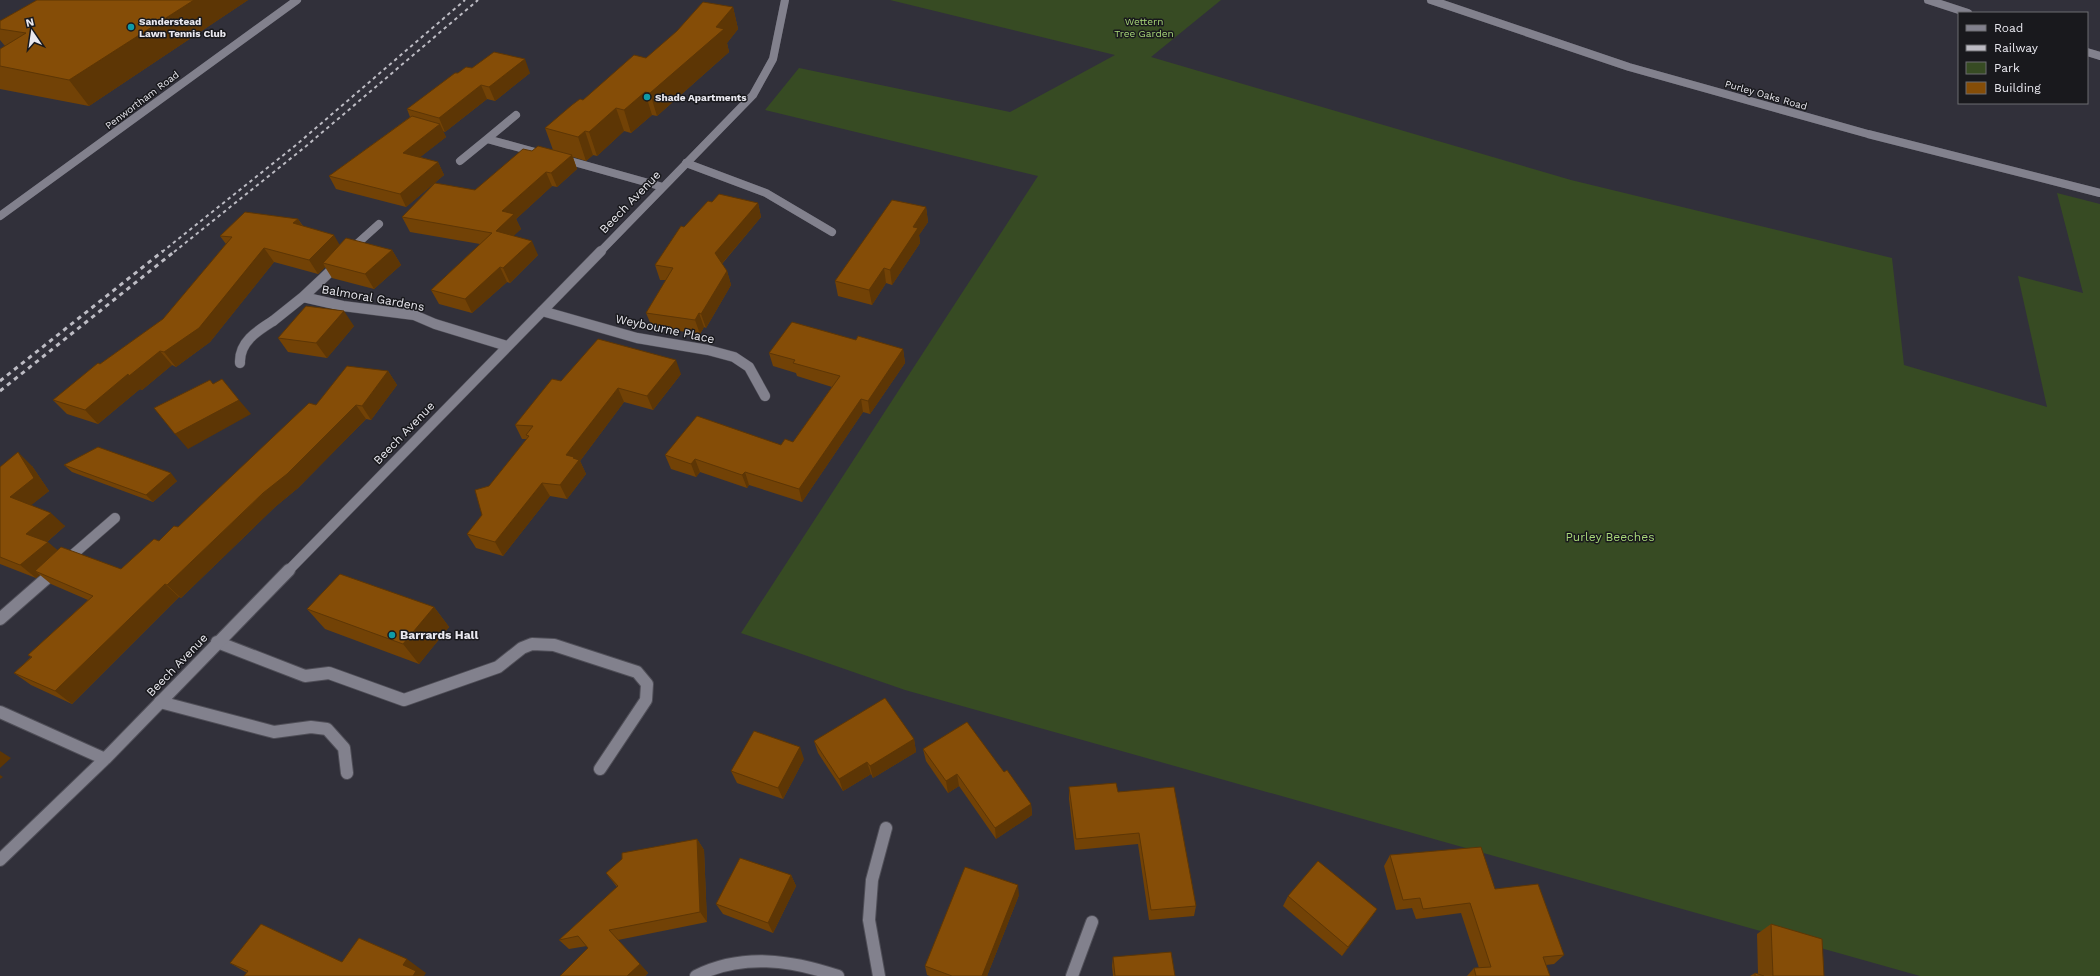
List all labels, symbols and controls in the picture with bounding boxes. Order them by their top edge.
north arrow [12,12,52,52]
legend [1958,12,2088,104]
text: N [24,15,35,30]
place label: Sanderstead Lawn Tennis Club [139,16,226,39]
park label: Wettern Tree Garden [1114,16,1174,39]
text: Road [1994,21,2023,35]
marker: Sanderstead Lawn Tennis Club [126,22,136,32]
text: Railway [1994,41,2039,55]
text: Park [1994,61,2020,75]
street label: Penwortham Road [103,69,181,131]
street label: Purley Oaks Road [1724,78,1808,112]
text: Building [1994,81,2041,95]
marker: Shade Apartments [642,92,652,102]
place label: Shade Apartments [655,92,747,103]
street label: Beech Avenue [597,168,664,236]
street label: Balmoral Gardens [320,282,426,314]
street label: Weybourne Place [614,312,716,346]
street label: Beech Avenue [371,399,438,467]
park label: Purley Beeches [1566,530,1655,544]
place label: Barrards Hall [400,628,479,642]
marker: Barrards Hall [387,630,397,640]
street label: Beech Avenue [144,631,211,699]

